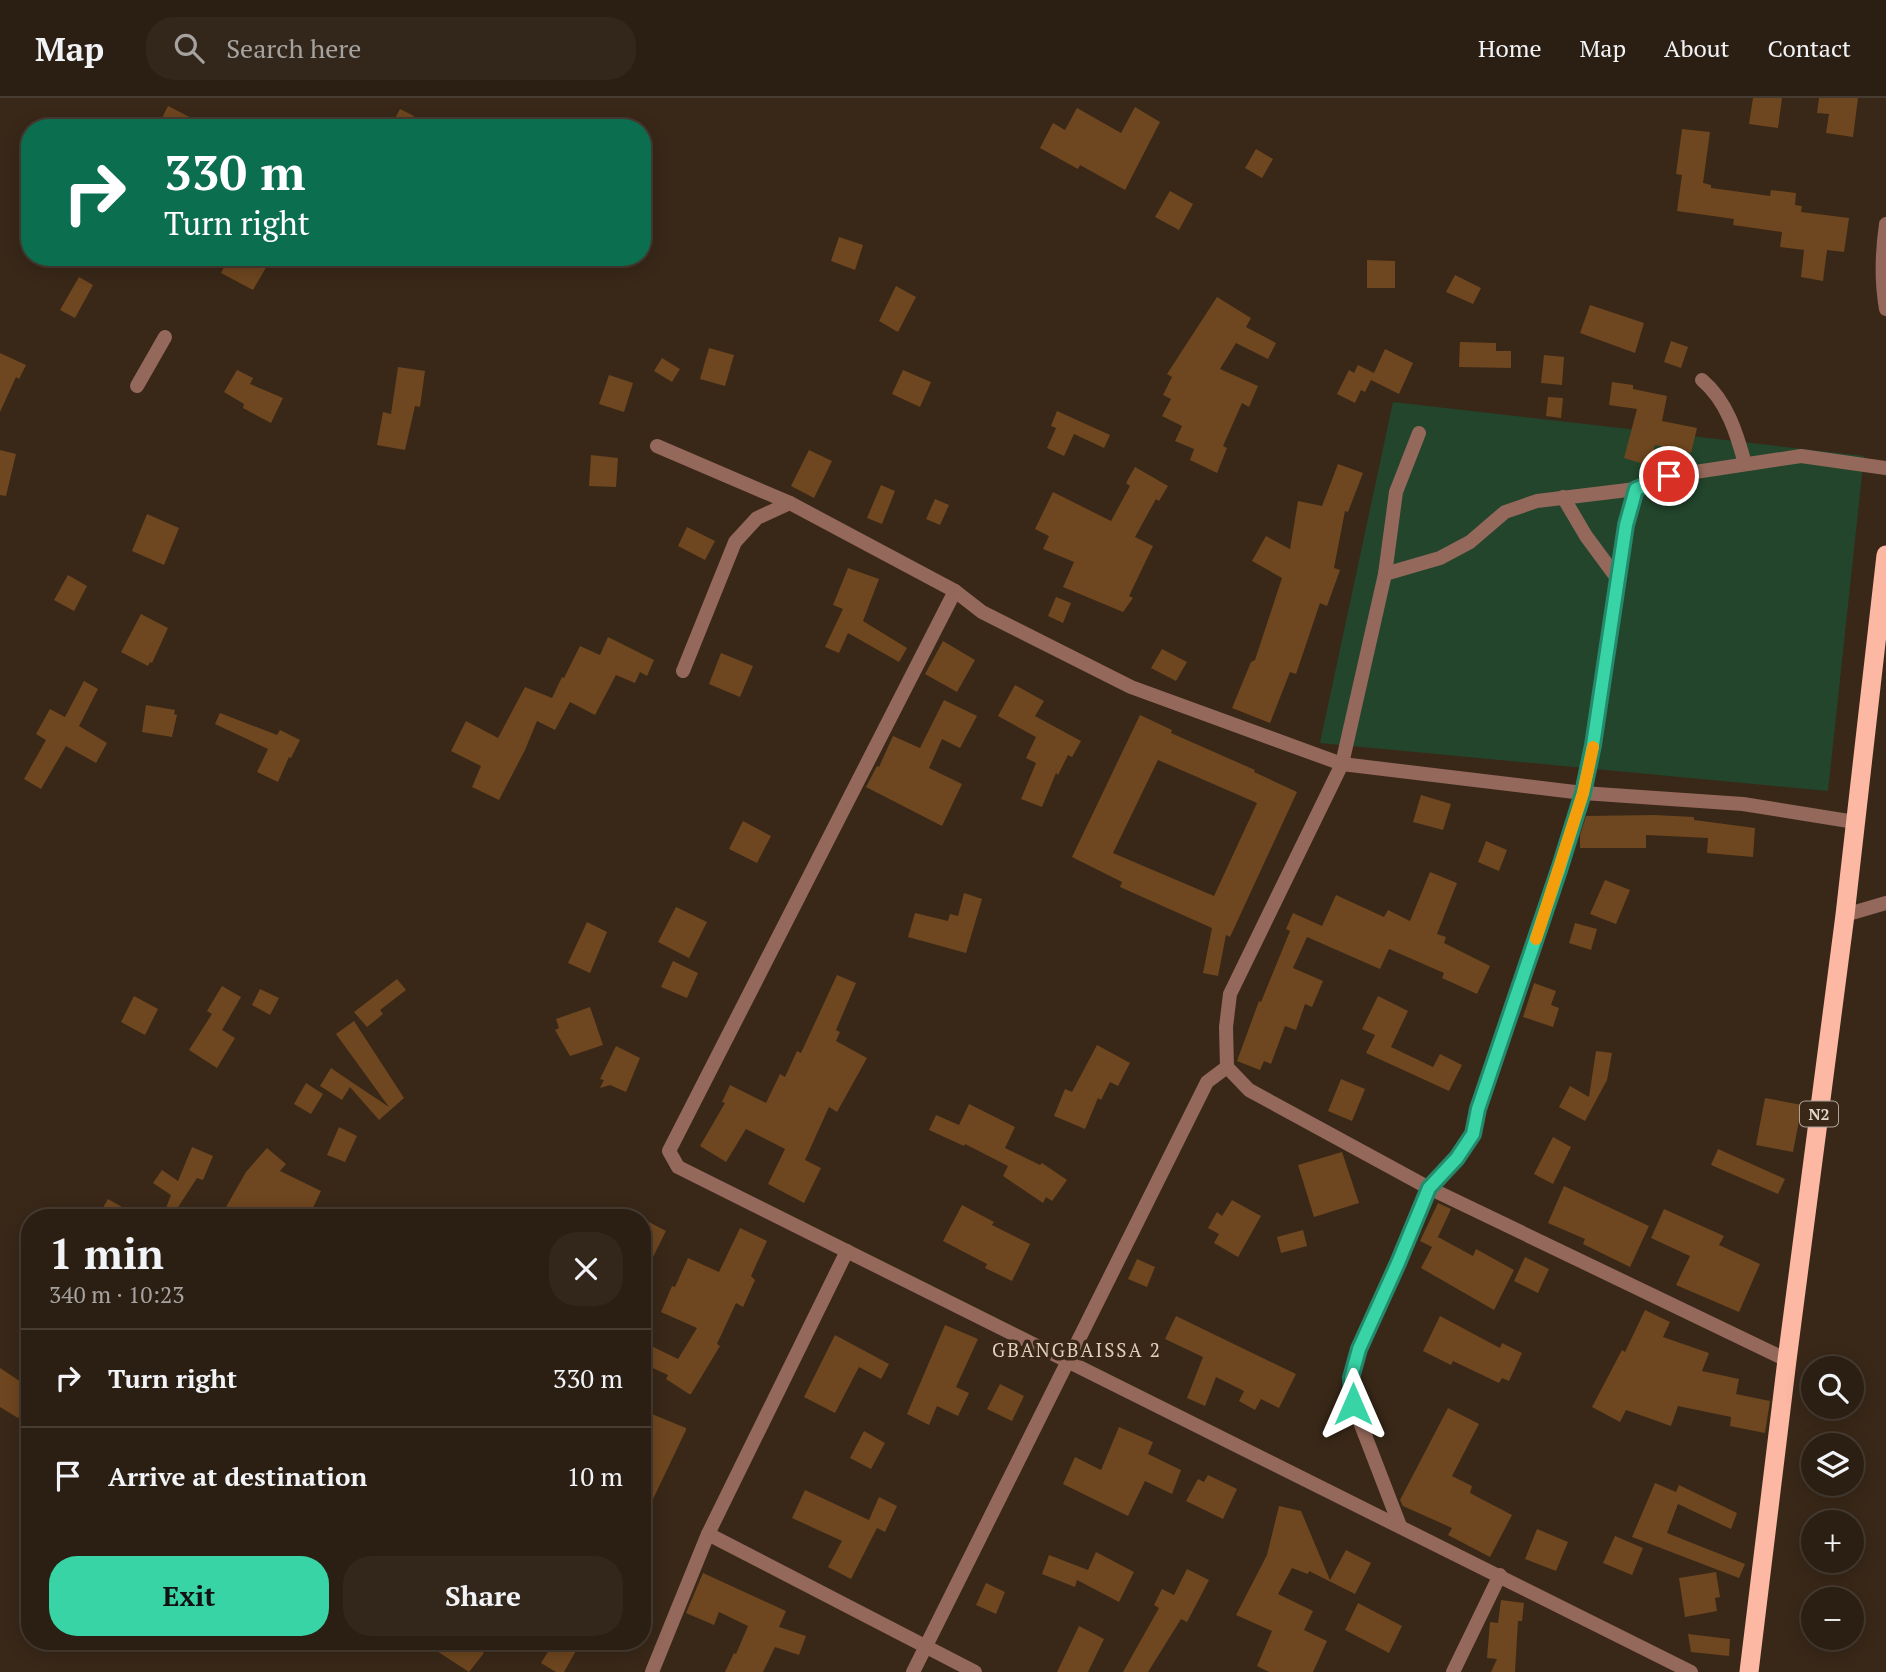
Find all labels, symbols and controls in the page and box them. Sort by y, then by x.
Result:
search box [146,17,636,80]
text: Map [35,27,104,70]
icon: search [170,29,208,67]
text: Search here [226,31,361,65]
text: Home [1478,32,1542,64]
text: Map [1580,32,1626,64]
text: About [1664,32,1730,64]
text: Contact [1768,32,1851,64]
text: 330 m [164,139,306,204]
icon: right [49,147,140,238]
text: Turn right [164,202,310,244]
pin [1639,446,1699,506]
icon: arrive [1650,457,1688,495]
road number: N2 [1800,1102,1838,1126]
text: 1 min [49,1225,164,1281]
button: close [549,1232,623,1306]
text: 340 m · 10:23 [49,1279,184,1310]
district label: GBANGBAISSA 2 [992,1337,1162,1362]
map controls [1801,1356,1864,1650]
button: search [1801,1356,1864,1419]
icon: right [49,1359,87,1397]
text: Turn right [108,1361,237,1395]
text: 330 m [553,1361,623,1395]
position arrow [1316,1367,1390,1441]
button: layers [1801,1433,1864,1496]
icon: arrive [49,1457,87,1495]
text: Arrive at destination [108,1459,367,1493]
text: 10 m [567,1459,623,1493]
button: + [1801,1510,1864,1573]
button: Exit [49,1556,329,1636]
button: Share [343,1556,623,1636]
button: − [1801,1587,1864,1650]

